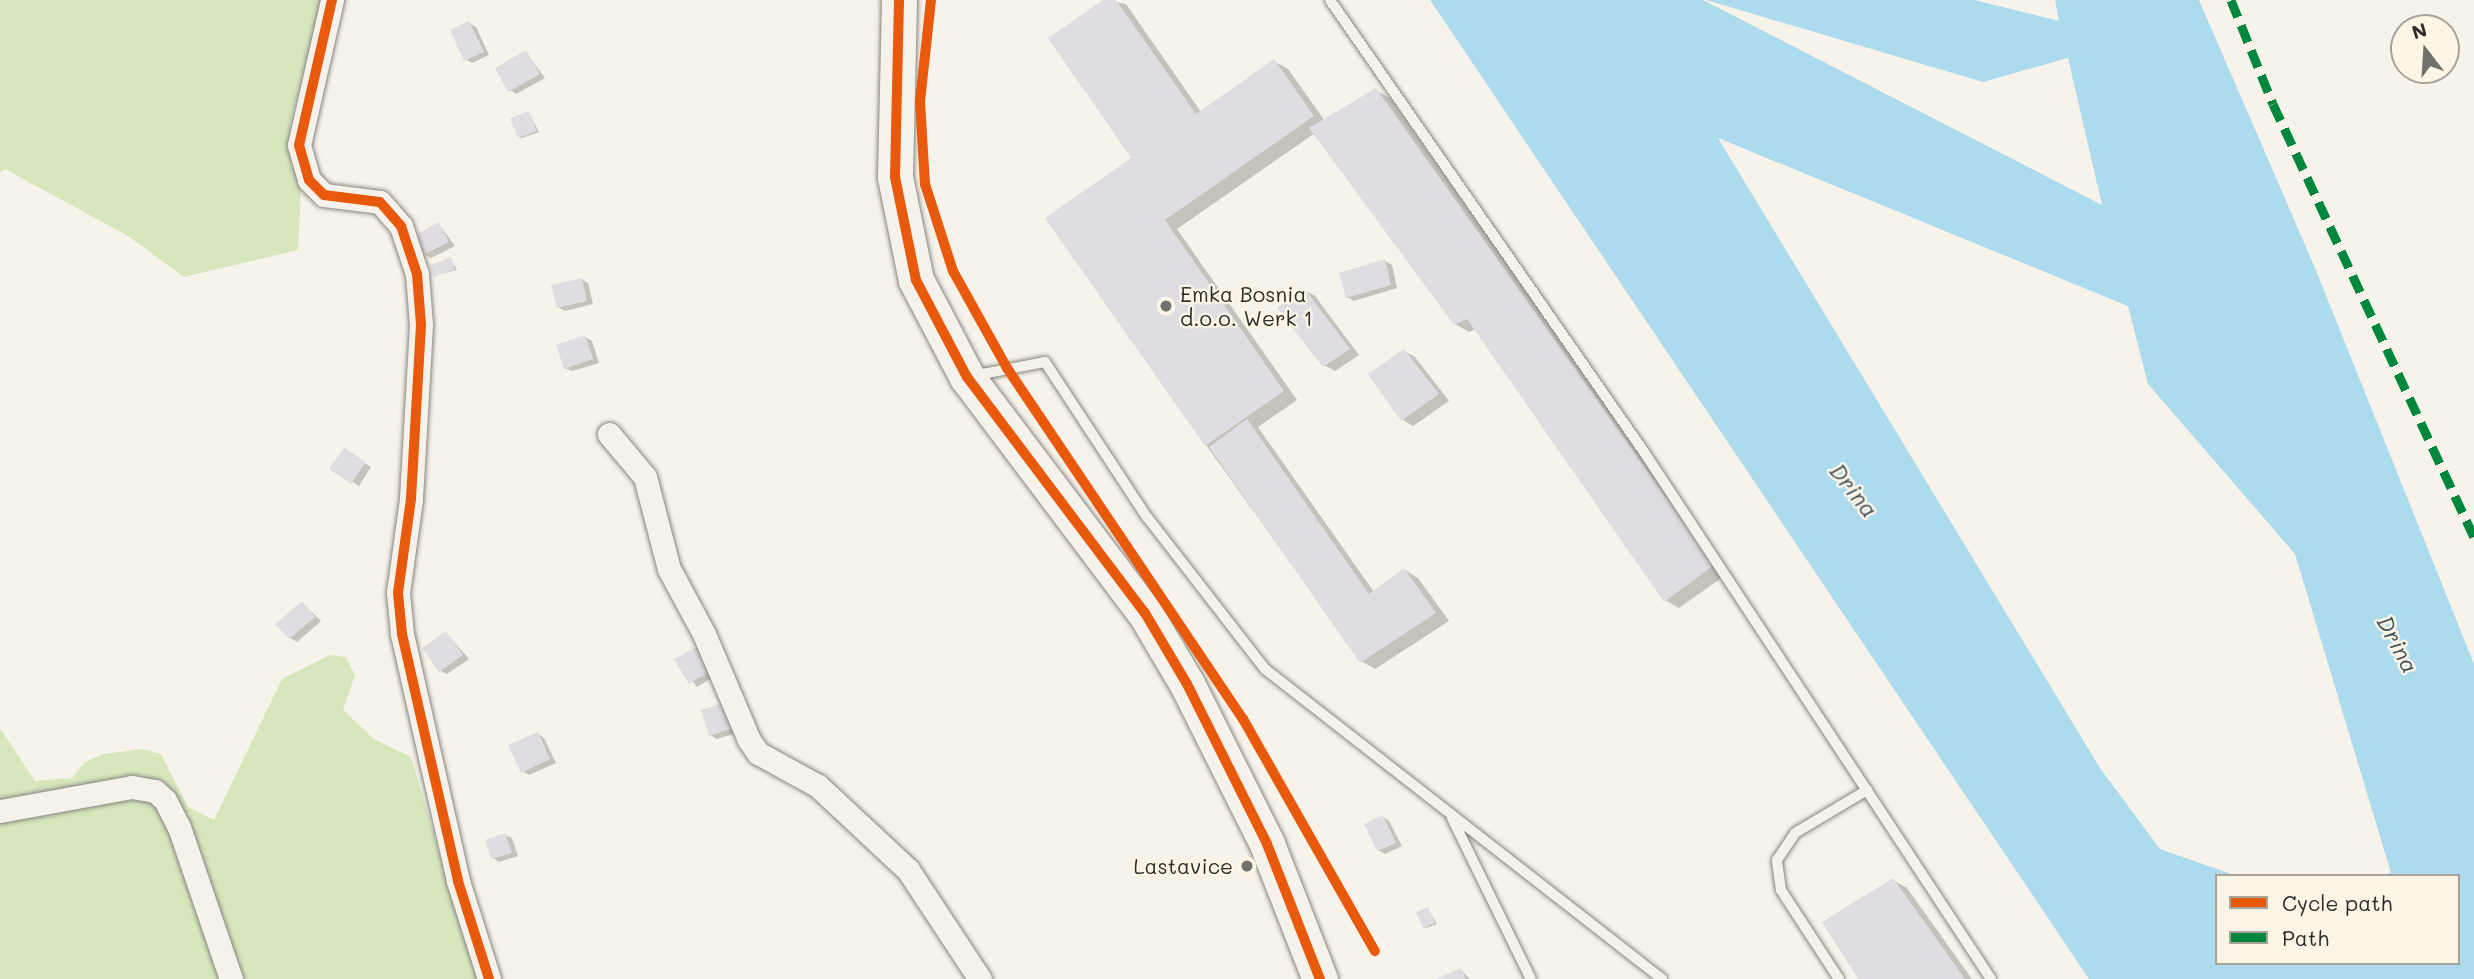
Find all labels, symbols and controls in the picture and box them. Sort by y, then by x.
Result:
north arrow [2390,14,2460,84]
text: N [2409,16,2430,44]
place label: Emka Bosnia d.o.o. Werk 1 [1180,281,1313,331]
marker: Emka Bosnia d.o.o. Werk 1 [1158,298,1174,314]
water label: Drina [1824,457,1884,523]
water label: Drina [2371,610,2425,678]
place label: Lastavice [1133,853,1233,879]
marker: Lastavice [1239,858,1255,874]
legend [2215,874,2460,965]
text: Cycle path [2282,889,2392,916]
text: Path [2282,924,2329,951]

